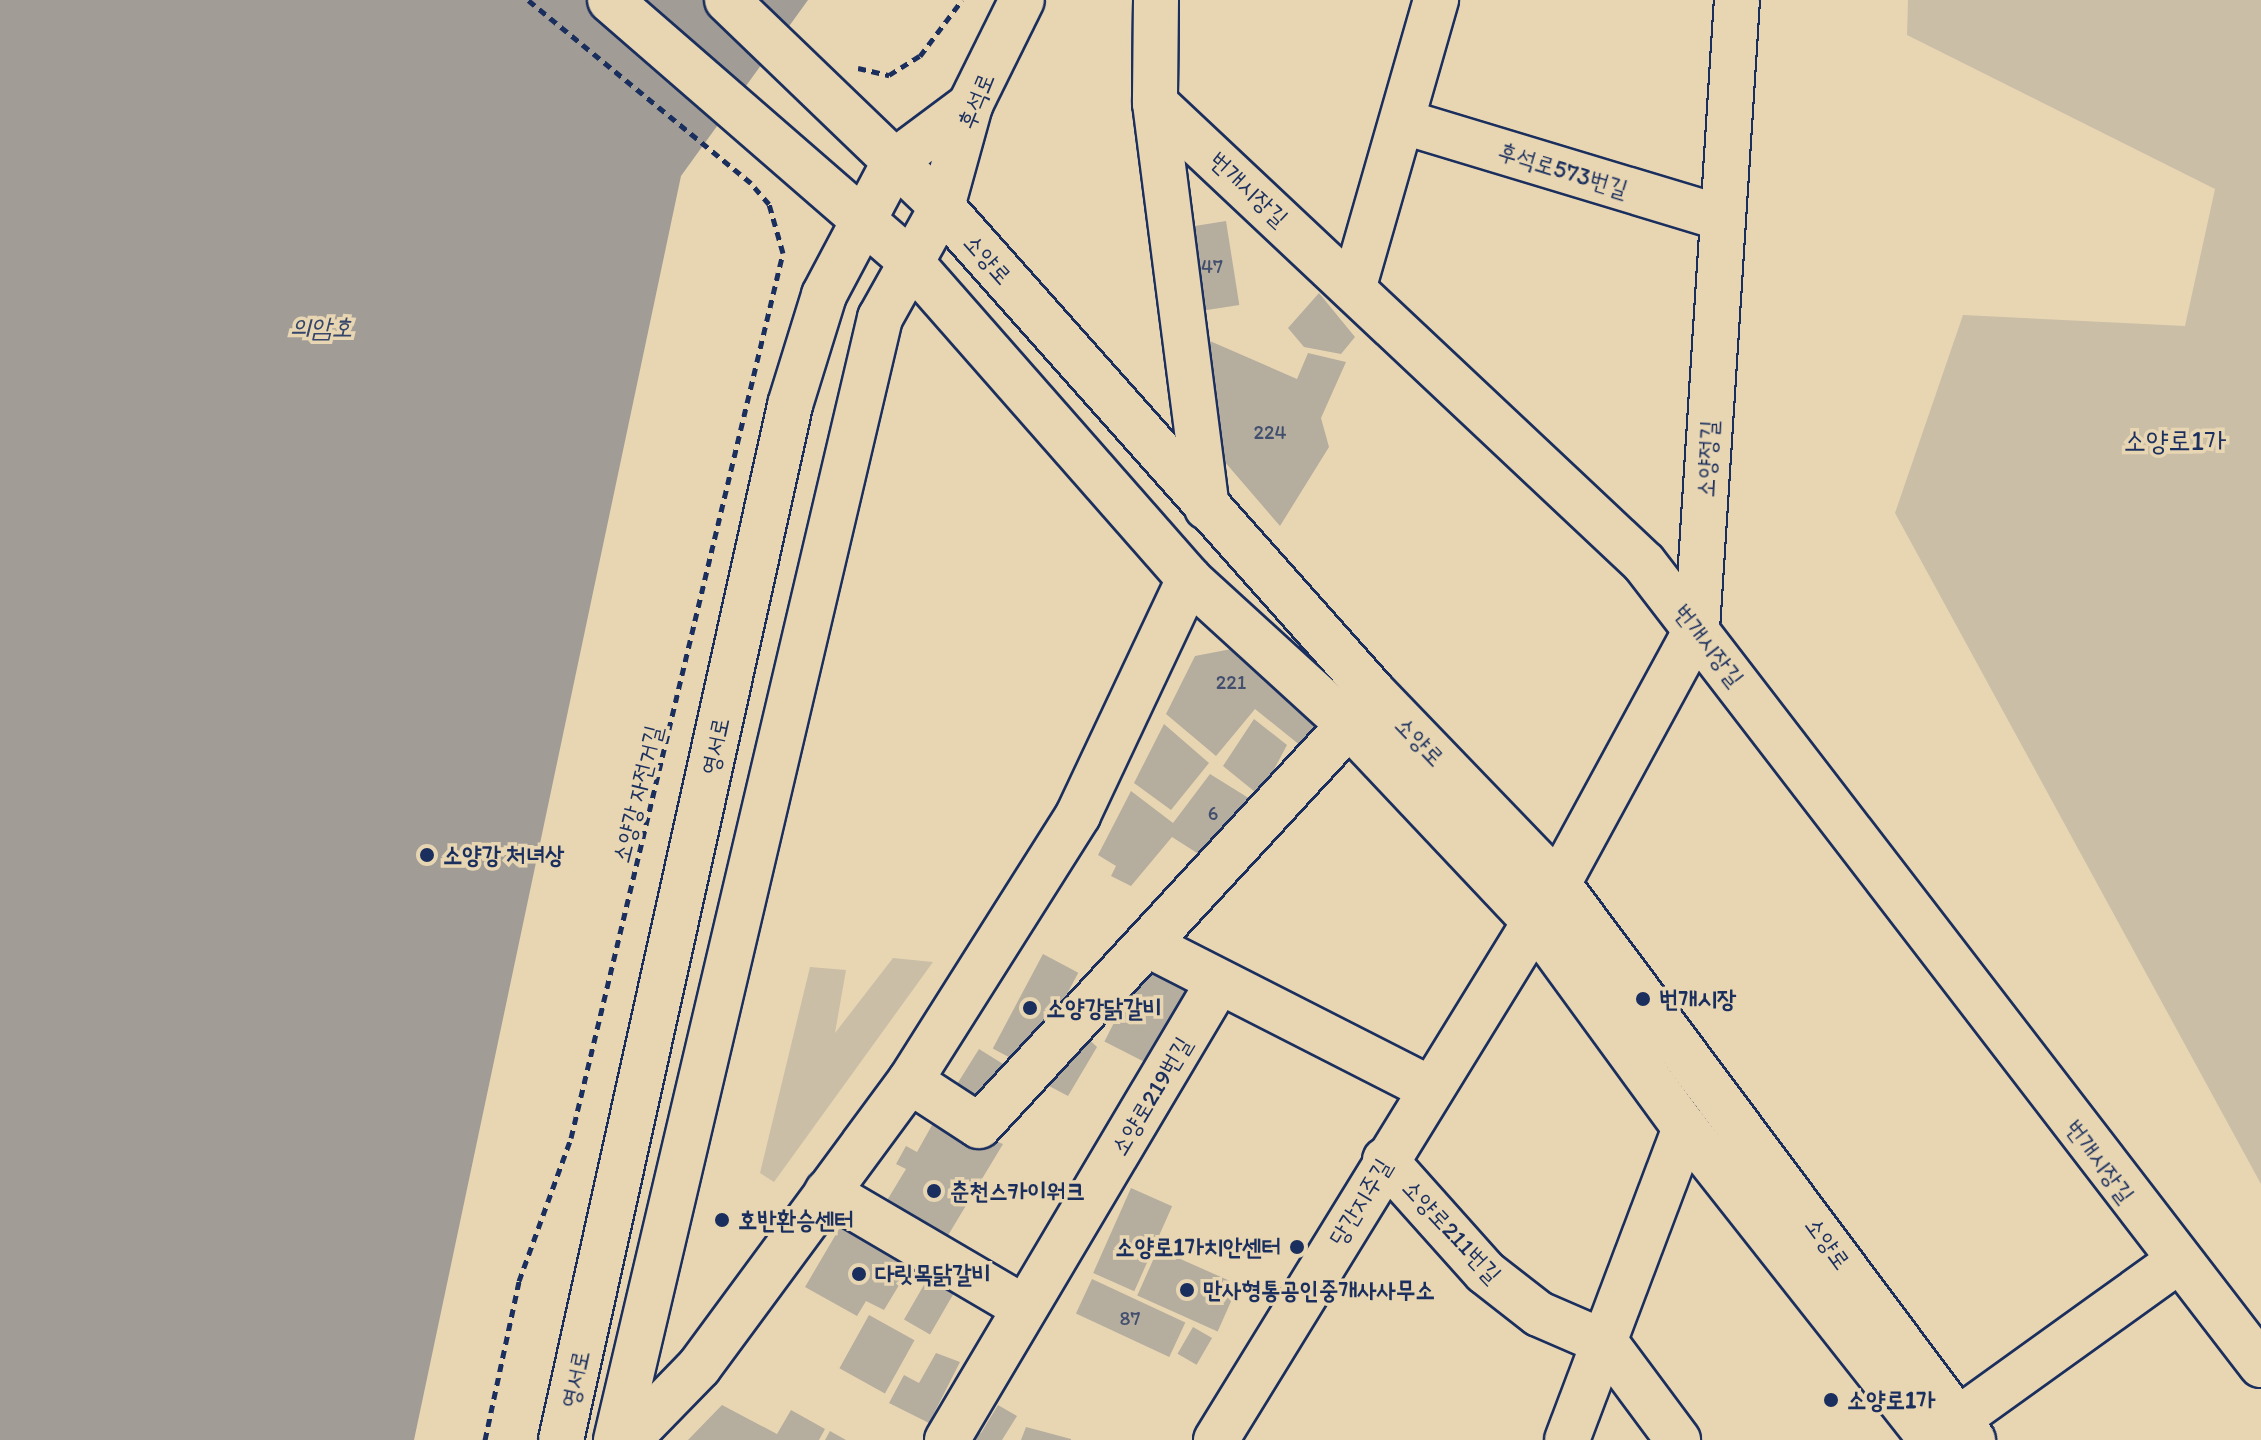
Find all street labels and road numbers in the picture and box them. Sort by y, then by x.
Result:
street label: 후석로 [952,69,1000,133]
street label: 후석로573번길 [1495,137,1631,203]
street label: 번개시장길 [1204,146,1294,232]
street label: 소양로 [958,228,1018,290]
street label: 소양정길 [1691,420,1723,498]
street label: 번개시장길 [1668,598,1750,692]
street label: 소양로 [1390,710,1450,772]
street label: 영서로 [695,715,735,777]
street label: 소양강 자전거길 [606,722,668,866]
street label: 소양로219번길 [1104,1032,1198,1160]
street label: 번개시장길 [2059,1114,2141,1208]
street label: 당간지주길 [1323,1153,1397,1251]
street label: 소양로211번길 [1397,1173,1507,1289]
street label: 소양로 [1799,1211,1857,1275]
street label: 영서로 [555,1348,595,1410]

